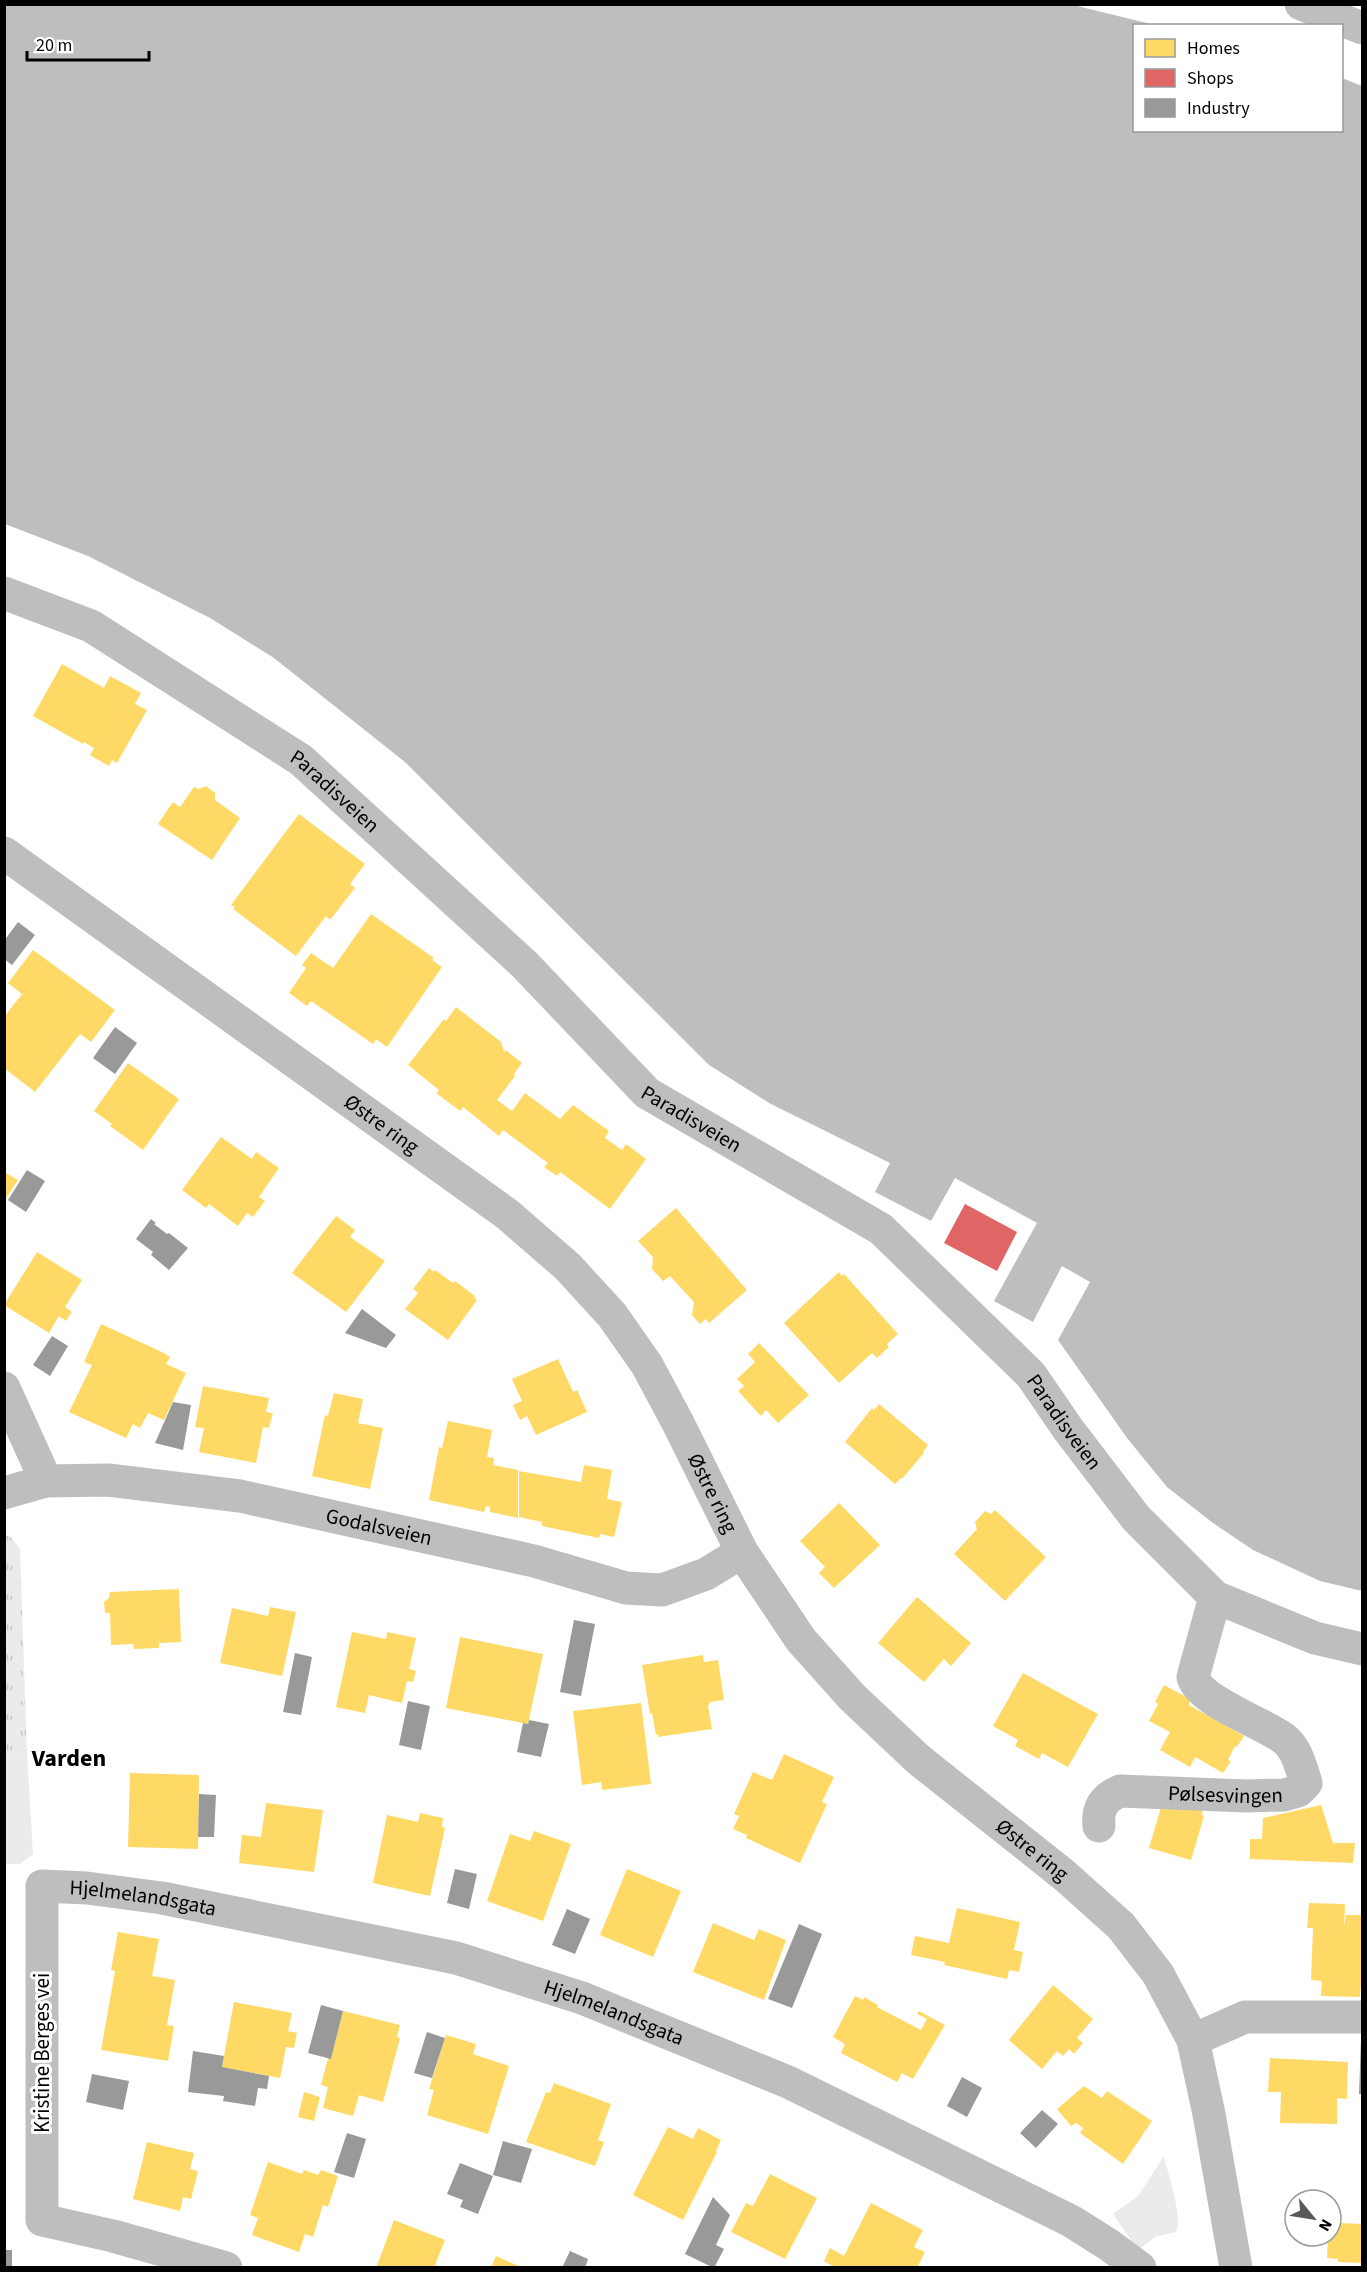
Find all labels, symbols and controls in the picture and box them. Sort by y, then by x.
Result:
scale bar [27,24,148,62]
legend [1133,24,1343,132]
text: 20 m [36,33,72,58]
text: Homes [1187,36,1240,61]
text: Shops [1187,66,1234,91]
text: Industry [1187,96,1250,121]
street label: Paradisveien [284,742,386,840]
street label: Paradisveien [636,1078,747,1160]
street label: Østre ring [338,1087,426,1162]
street label: Paradisveien [1019,1368,1109,1476]
street label: Østre ring [680,1448,745,1538]
street label: Godalsveien [323,1500,435,1553]
district label: Varden [31,1741,106,1776]
street label: Pølsesvingen [1167,1778,1283,1811]
street label: Østre ring [990,1812,1076,1889]
street label: Hjelmelandsgata [69,1872,219,1924]
street label: Hjelmelandsgata [540,1972,689,2053]
street label: Kristine Berges vei [27,1973,57,2133]
north arrow [1283,2188,1343,2248]
text: N [1313,2215,1337,2235]

